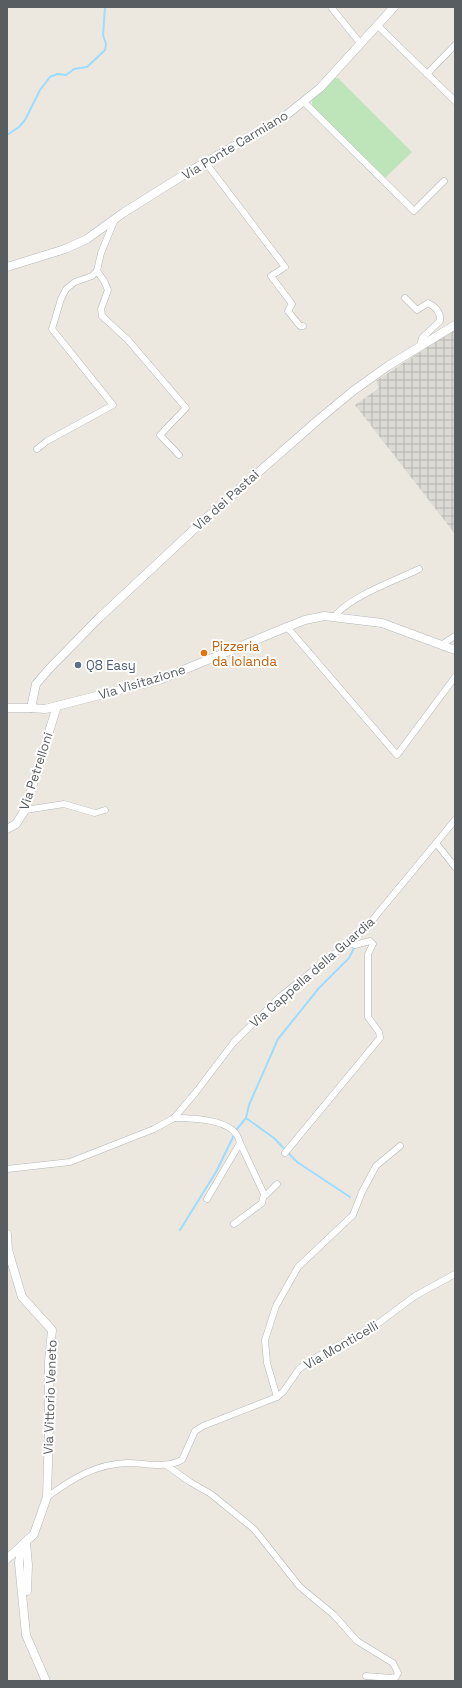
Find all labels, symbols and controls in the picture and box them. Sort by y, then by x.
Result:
street label: Via Ponte Carmiano [179,107,291,183]
street label: Via dei Pastai [189,466,263,534]
place label: Pizzeria da Iolanda [212,638,277,670]
marker: Pizzeria da Iolanda [199,648,209,658]
place label: Q8 Easy [86,657,136,674]
marker: Q8 Easy [73,660,83,670]
street label: Via Visitazione [96,661,188,703]
street label: Via Petrelloni [15,730,57,812]
street label: Via Cappella della Guardia [246,913,379,1031]
street label: Via Monticelli [301,1317,381,1373]
street label: Via Vittorio Veneto [39,1339,61,1455]

